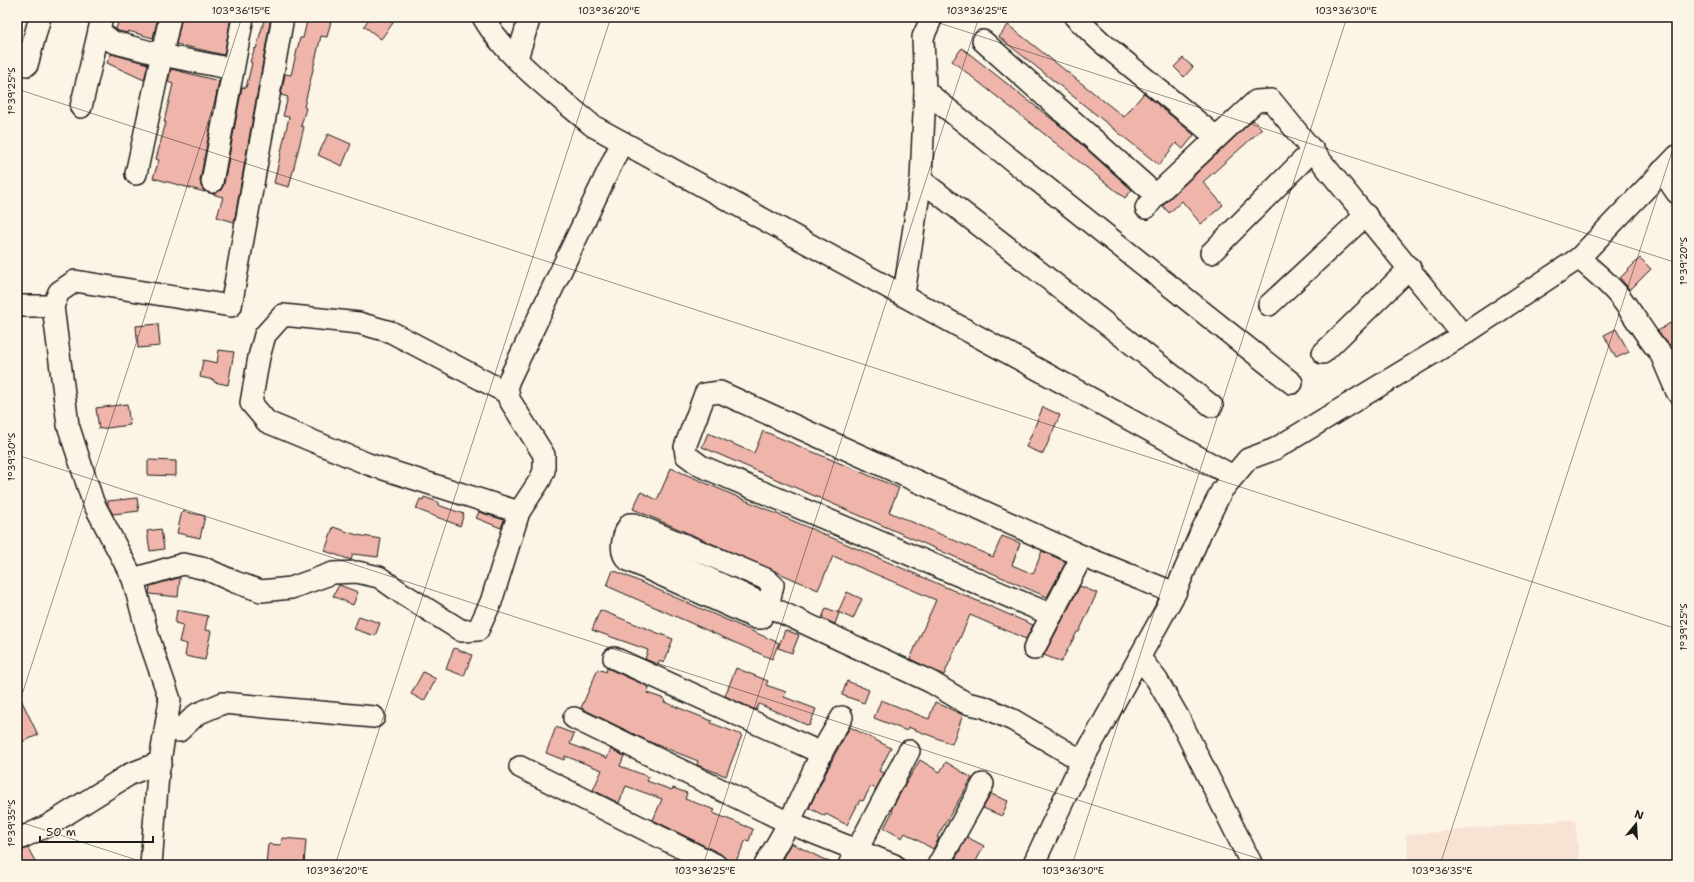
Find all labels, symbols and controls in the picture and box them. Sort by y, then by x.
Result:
text: 103°36'15"E [212,4,270,17]
text: 103°36'20"E [578,4,640,17]
text: 103°36'25"E [946,4,1008,17]
text: 103°36'30"E [1315,4,1377,17]
text: 1°39'25"S [5,67,18,115]
text: 1°39'20"S [1677,236,1690,285]
text: 1°39'30"S [5,432,18,481]
text: 1°39'25"S [1677,603,1690,651]
text: 1°39'35"S [5,799,18,847]
north arrow [1616,804,1656,844]
text: N [1632,806,1646,824]
scale bar [40,818,153,844]
text: 50 m [46,824,76,840]
text: 103°36'20"E [306,864,368,877]
text: 103°36'25"E [674,864,736,877]
text: 103°36'30"E [1042,864,1104,877]
text: 103°36'35"E [1412,864,1473,877]

